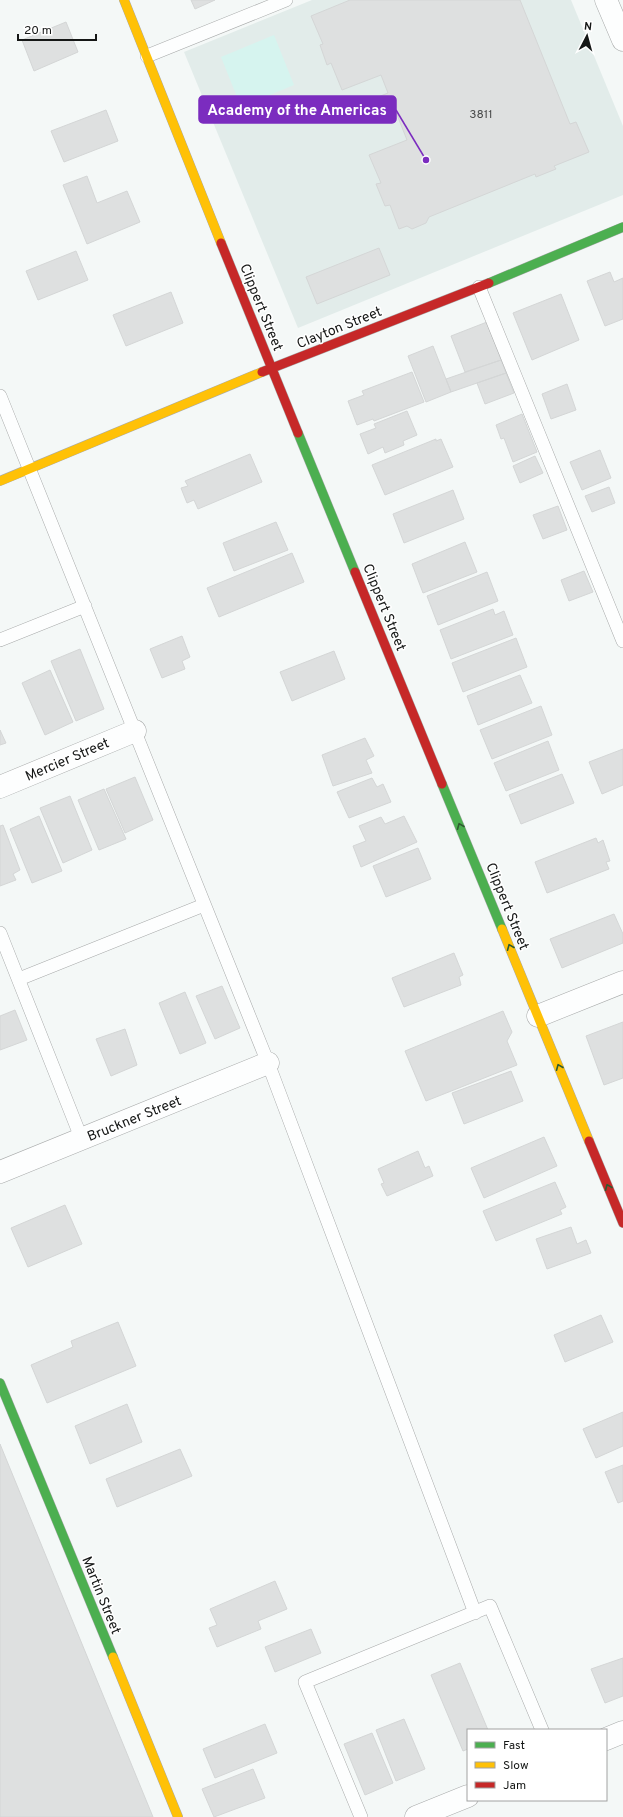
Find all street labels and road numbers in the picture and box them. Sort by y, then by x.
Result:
street label: Clippert Street [235,261,286,354]
street label: Clayton Street [295,304,385,353]
street label: Clippert Street [358,561,409,654]
street label: Mercier Street [23,735,112,786]
street label: Clippert Street [481,860,532,953]
street label: Bruckner Street [85,1093,184,1146]
street label: Martin Street [77,1554,124,1637]

